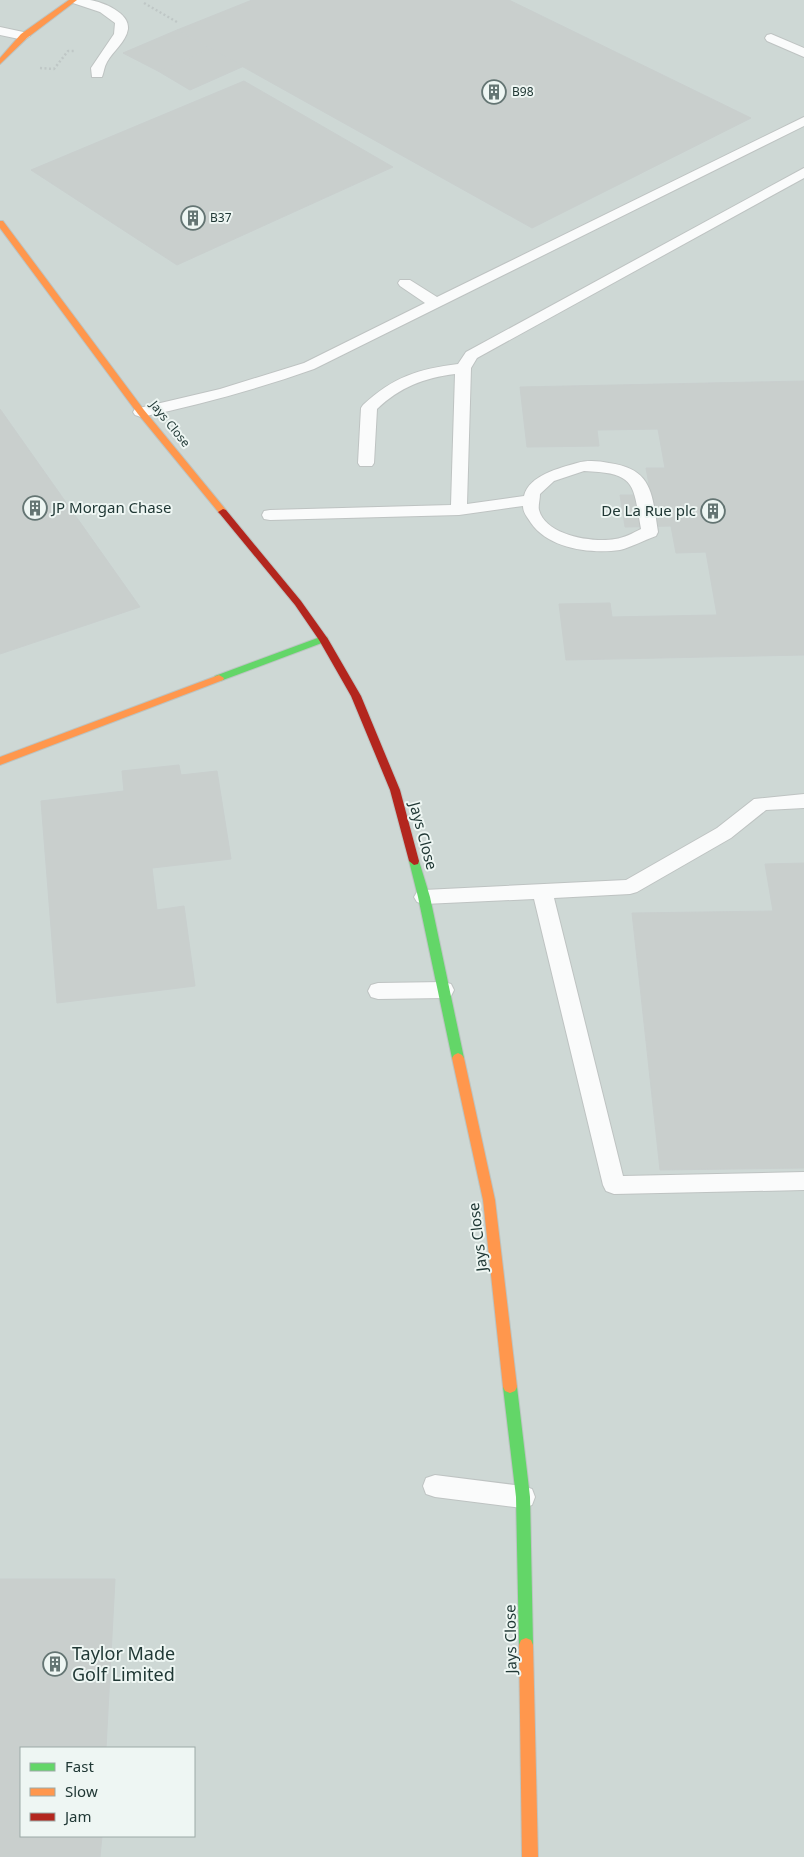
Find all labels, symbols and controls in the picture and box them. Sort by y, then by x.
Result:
building icon: B98 [481,79,507,105]
place label: B98 [512,83,534,100]
building icon: B37 [180,205,206,231]
place label: B37 [210,209,232,226]
street label: Jays Close [146,396,195,451]
building icon: JP Morgan Chase [22,495,48,521]
place label: JP Morgan Chase [50,497,171,517]
building icon: De La Rue plc [700,498,726,524]
place label: De La Rue plc [601,500,696,520]
street label: Jays Close [405,798,443,872]
street label: Jays Close [463,1201,491,1275]
street label: Jays Close [499,1604,521,1676]
place label: Taylor Made Golf Limited [72,1641,175,1686]
building icon: Taylor Made Golf Limited [42,1651,68,1677]
legend [20,1747,195,1837]
text: Fast [65,1756,94,1776]
text: Slow [65,1781,98,1801]
text: Jam [63,1806,92,1826]

